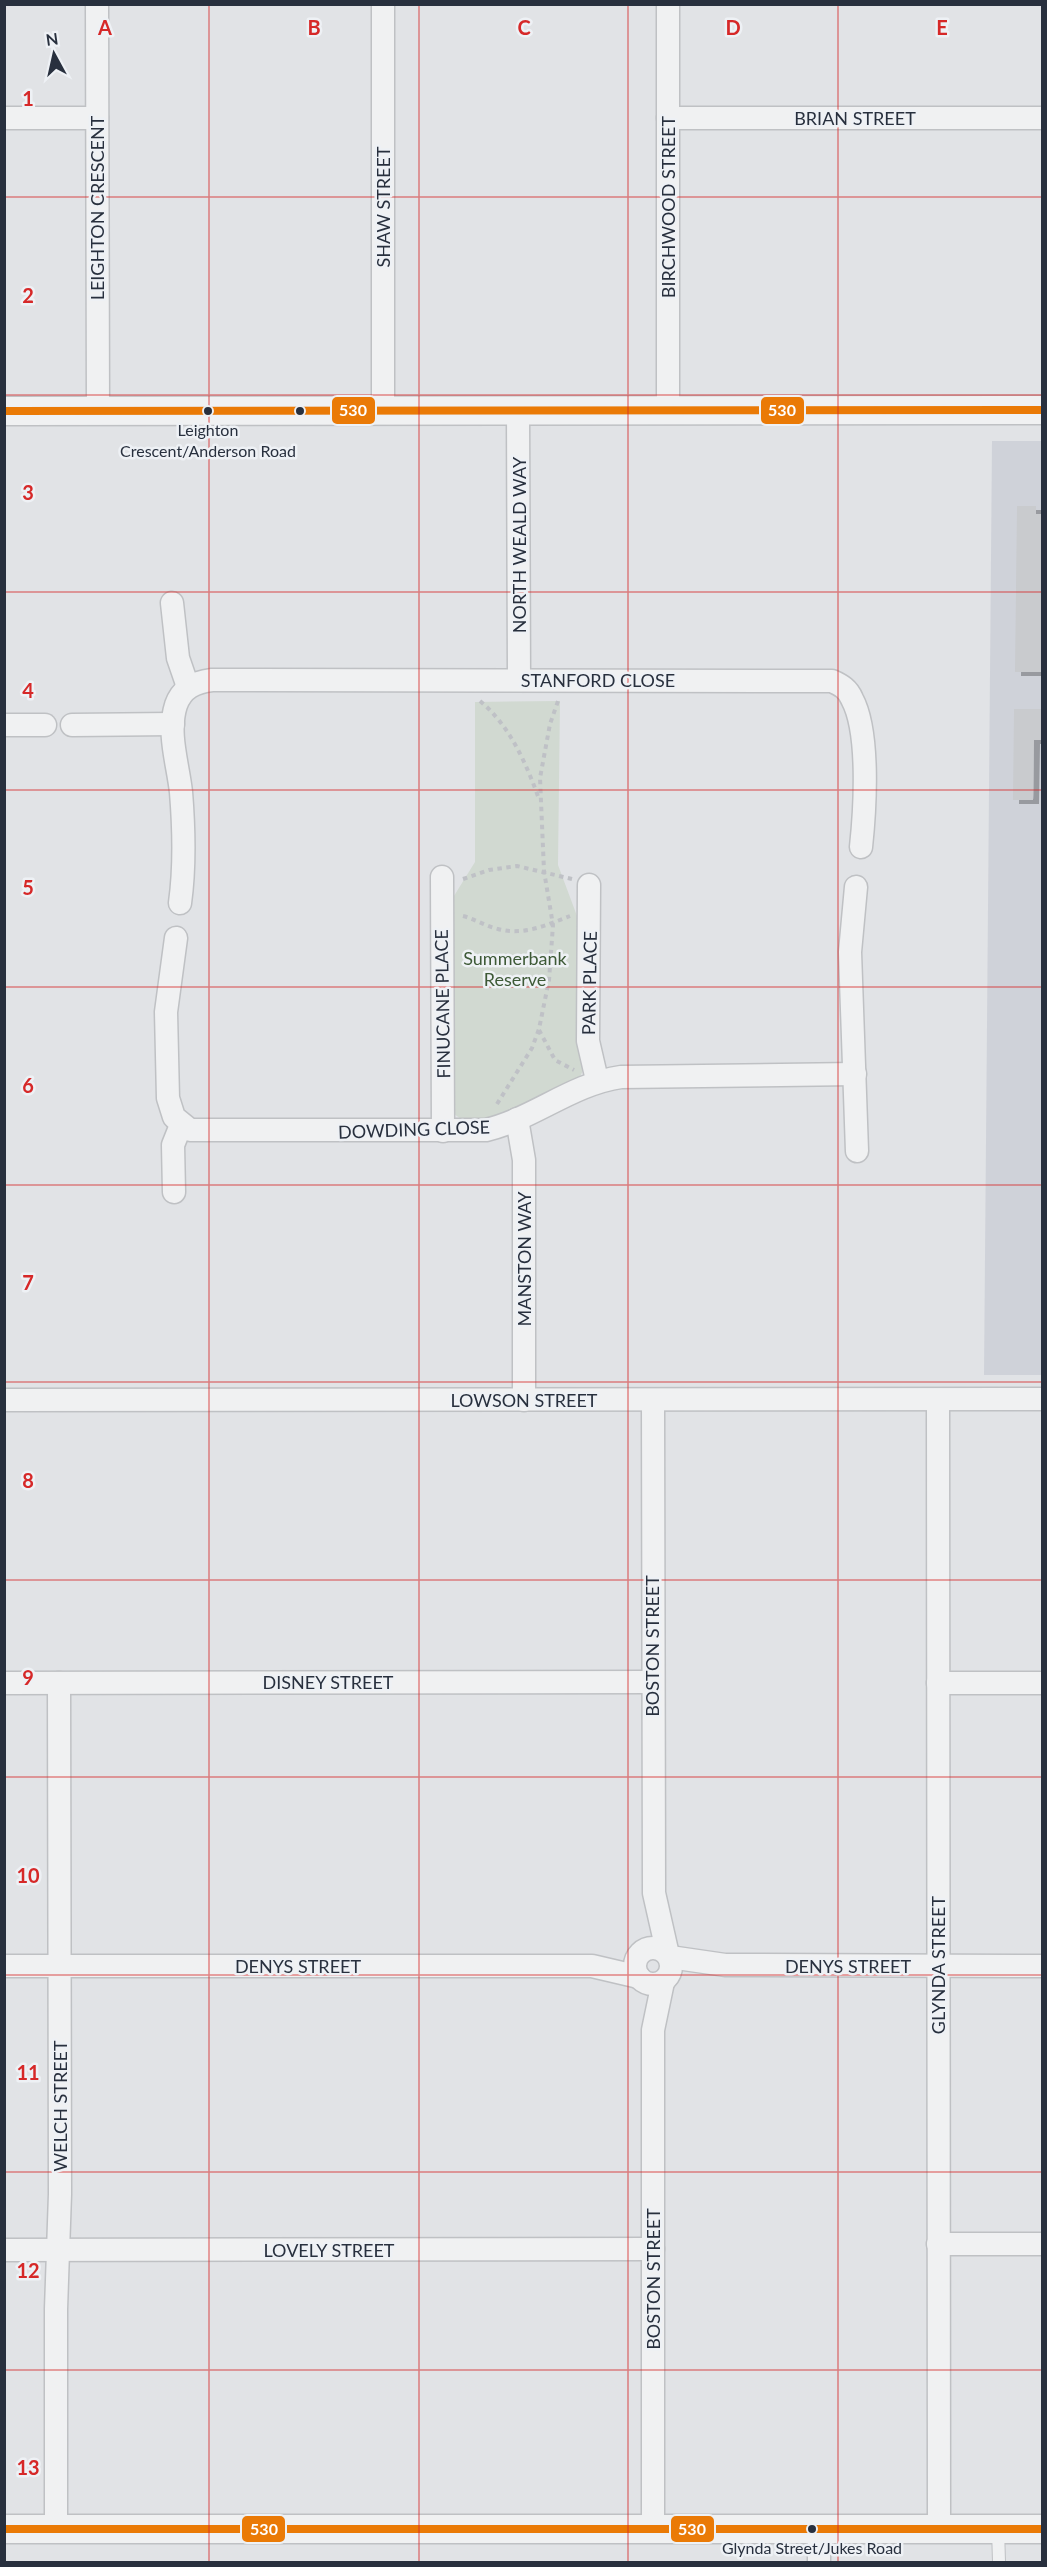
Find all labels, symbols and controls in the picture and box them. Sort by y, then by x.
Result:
text: A [97,15,112,39]
text: B [307,15,321,39]
text: C [517,15,531,39]
text: D [725,15,741,39]
text: E [936,15,948,39]
north arrow [24,24,84,84]
text: N [44,28,59,49]
text: 1 [22,86,34,110]
street label: BRIAN STREET [794,107,916,129]
street label: LEIGHTON CRESCENT [86,115,108,300]
street label: BIRCHWOOD STREET [657,116,679,298]
street label: SHAW STREET [372,146,394,268]
text: 2 [22,283,34,307]
line badge: 530 [331,396,376,425]
line badge: 530 [760,396,805,425]
text: 530 [339,400,367,419]
text: 530 [768,400,796,419]
marker: Leighton Crescent/Anderson Road [202,405,214,417]
unlabelled marker [294,405,306,417]
place label: Leighton Crescent/Anderson Road [120,420,296,460]
street label: NORTH WEALD WAY [508,456,530,633]
text: 3 [22,480,34,504]
street label: STANFORD CLOSE [521,669,675,691]
text: 4 [22,678,34,702]
text: 5 [22,875,34,899]
street label: FINUCANE PLACE [430,929,454,1079]
street label: PARK PLACE [577,931,601,1035]
park label: Summerbank Reserve [463,947,568,990]
text: 6 [22,1073,34,1097]
street label: DOWDING CLOSE [338,1115,490,1143]
street label: MANSTON WAY [513,1191,535,1327]
text: 7 [22,1270,34,1294]
street label: LOWSON STREET [450,1389,598,1411]
text: 8 [22,1468,34,1492]
street label: BOSTON STREET [641,1575,663,1717]
text: 9 [22,1665,34,1689]
street label: DISNEY STREET [263,1671,394,1693]
text: 10 [16,1863,40,1887]
street label: GLYNDA STREET [927,1895,949,2034]
street label: DENYS STREET [235,1955,361,1977]
street label: DENYS STREET [785,1955,911,1977]
street label: WELCH STREET [49,2040,71,2172]
text: 11 [16,2060,40,2084]
street label: BOSTON STREET [642,2208,664,2350]
street label: LOVELY STREET [263,2239,395,2261]
text: 12 [16,2258,40,2282]
text: 13 [16,2455,40,2479]
line badge: 530 [241,2515,286,2543]
line badge: 530 [670,2515,715,2543]
text: 530 [250,2519,278,2538]
text: 530 [678,2519,706,2538]
marker: Glynda Street/Jukes Road [806,2523,818,2535]
place label: Glynda Street/Jukes Road [722,2538,902,2557]

